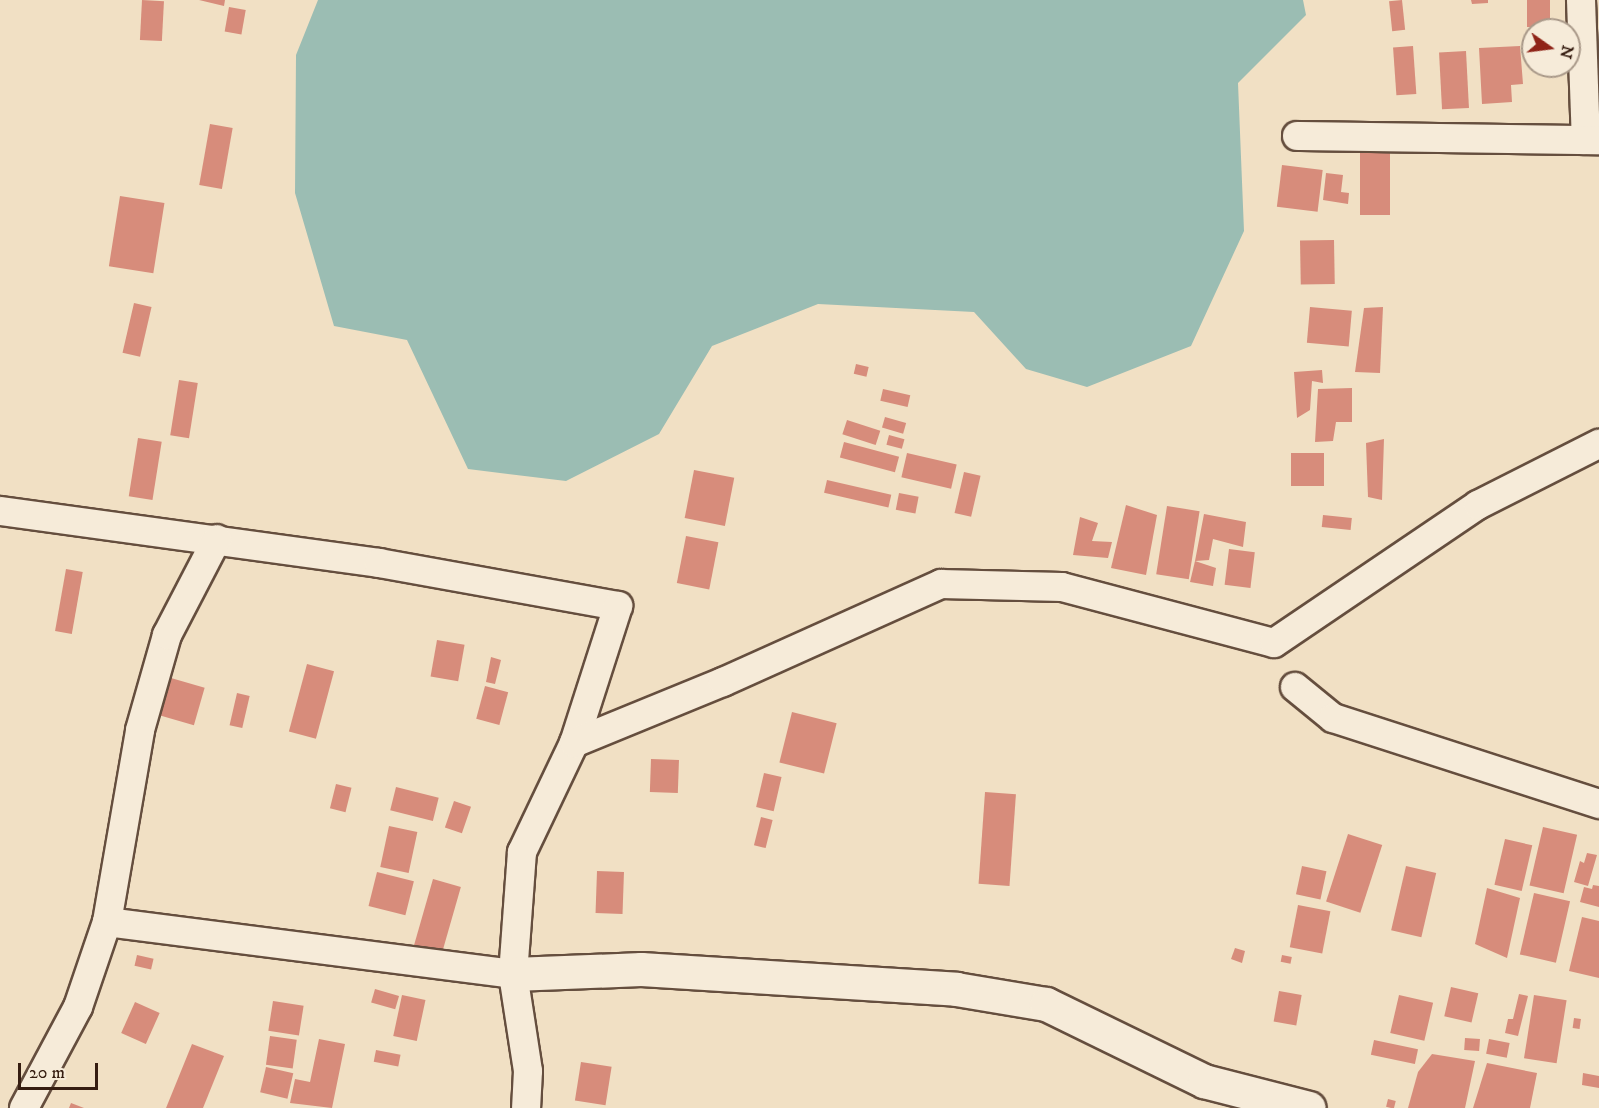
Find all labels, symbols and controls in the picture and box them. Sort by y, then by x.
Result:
north arrow [1521,18,1581,78]
text: N [1555,43,1578,61]
scale bar [21,1051,100,1089]
text: 20 m [29,1062,65,1084]

